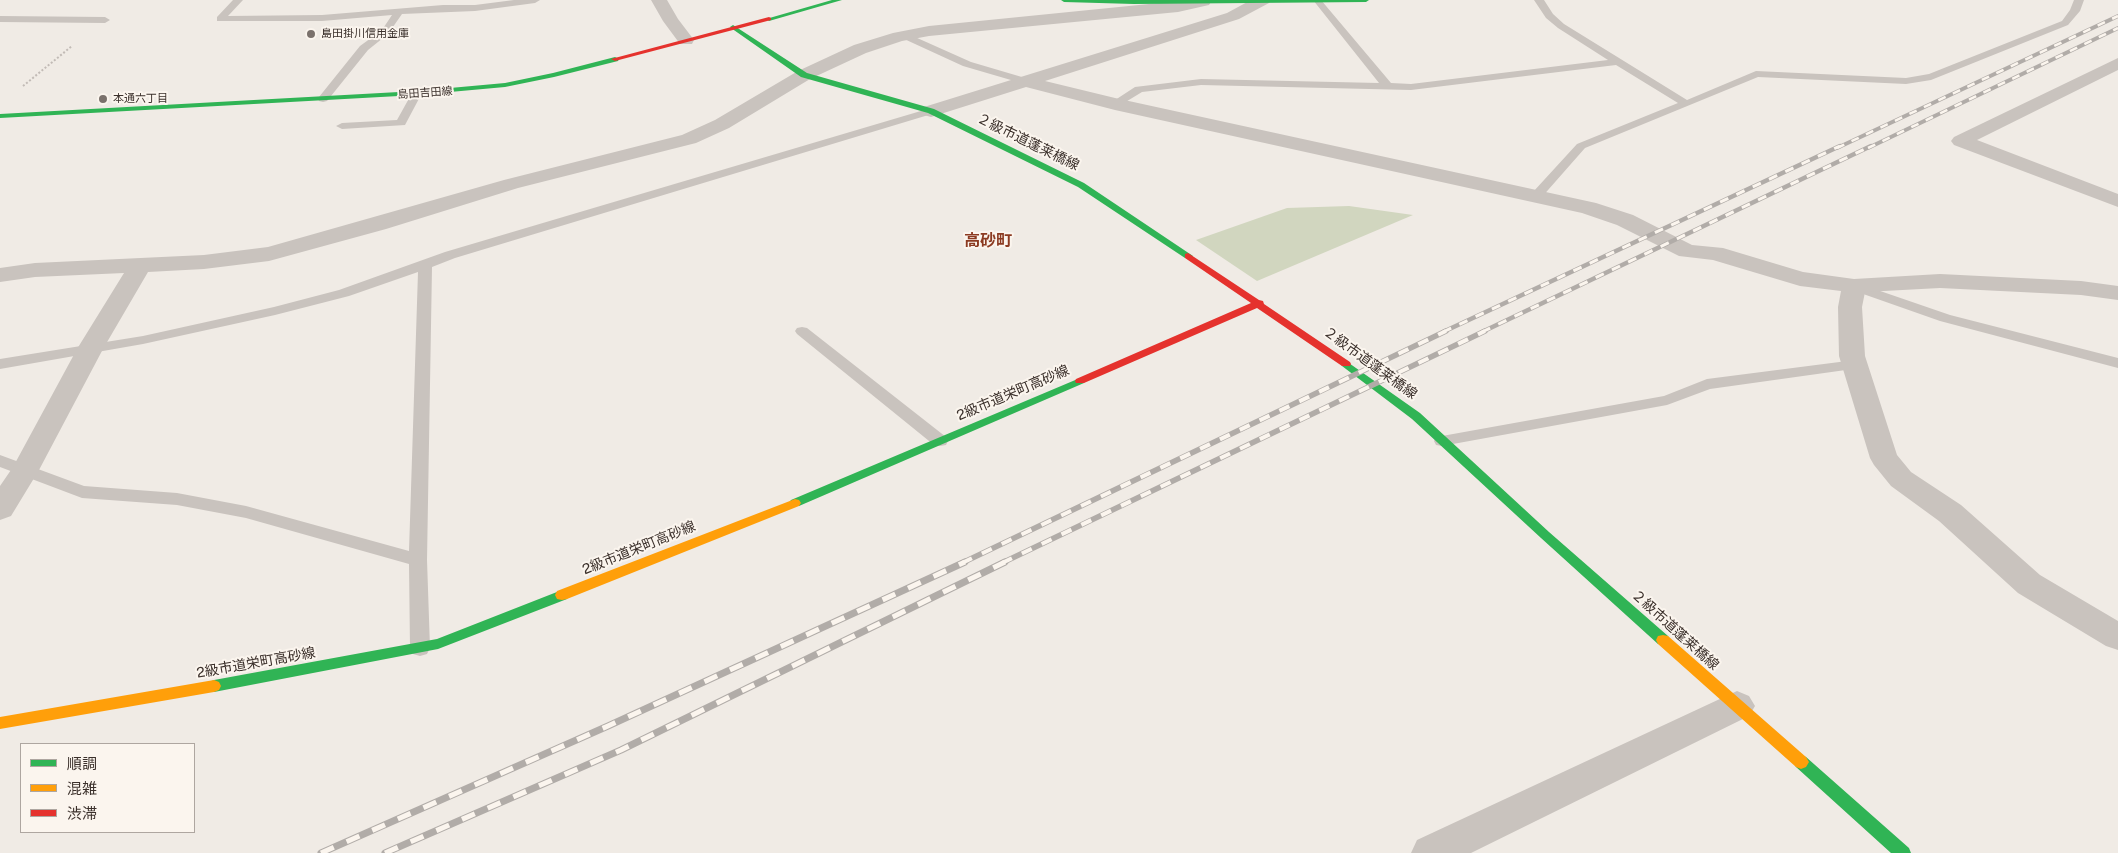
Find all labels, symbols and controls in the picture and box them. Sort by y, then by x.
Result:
place label: 島田掛川信用金庫 [321,27,409,41]
marker: 島田掛川信用金庫 [305,28,317,40]
street label: 島田吉田線 [397,84,453,102]
place label: 本通六丁目 [113,92,168,106]
marker: 本通六丁目 [97,93,109,105]
street label: ２級市道蓬莱橋線 [974,110,1082,174]
district label: 高砂町 [964,231,1012,251]
street label: ２級市道蓬莱橋線 [1320,323,1420,403]
street label: 2級市道栄町高砂線 [954,362,1072,424]
street label: 2級市道栄町高砂線 [580,518,698,578]
street label: ２級市道蓬莱橋線 [1628,586,1722,674]
street label: 2級市道栄町高砂線 [195,644,317,682]
legend [20,743,195,833]
text: 順調 [67,755,97,772]
text: 混雑 [67,780,97,797]
text: 渋滞 [67,805,97,822]

